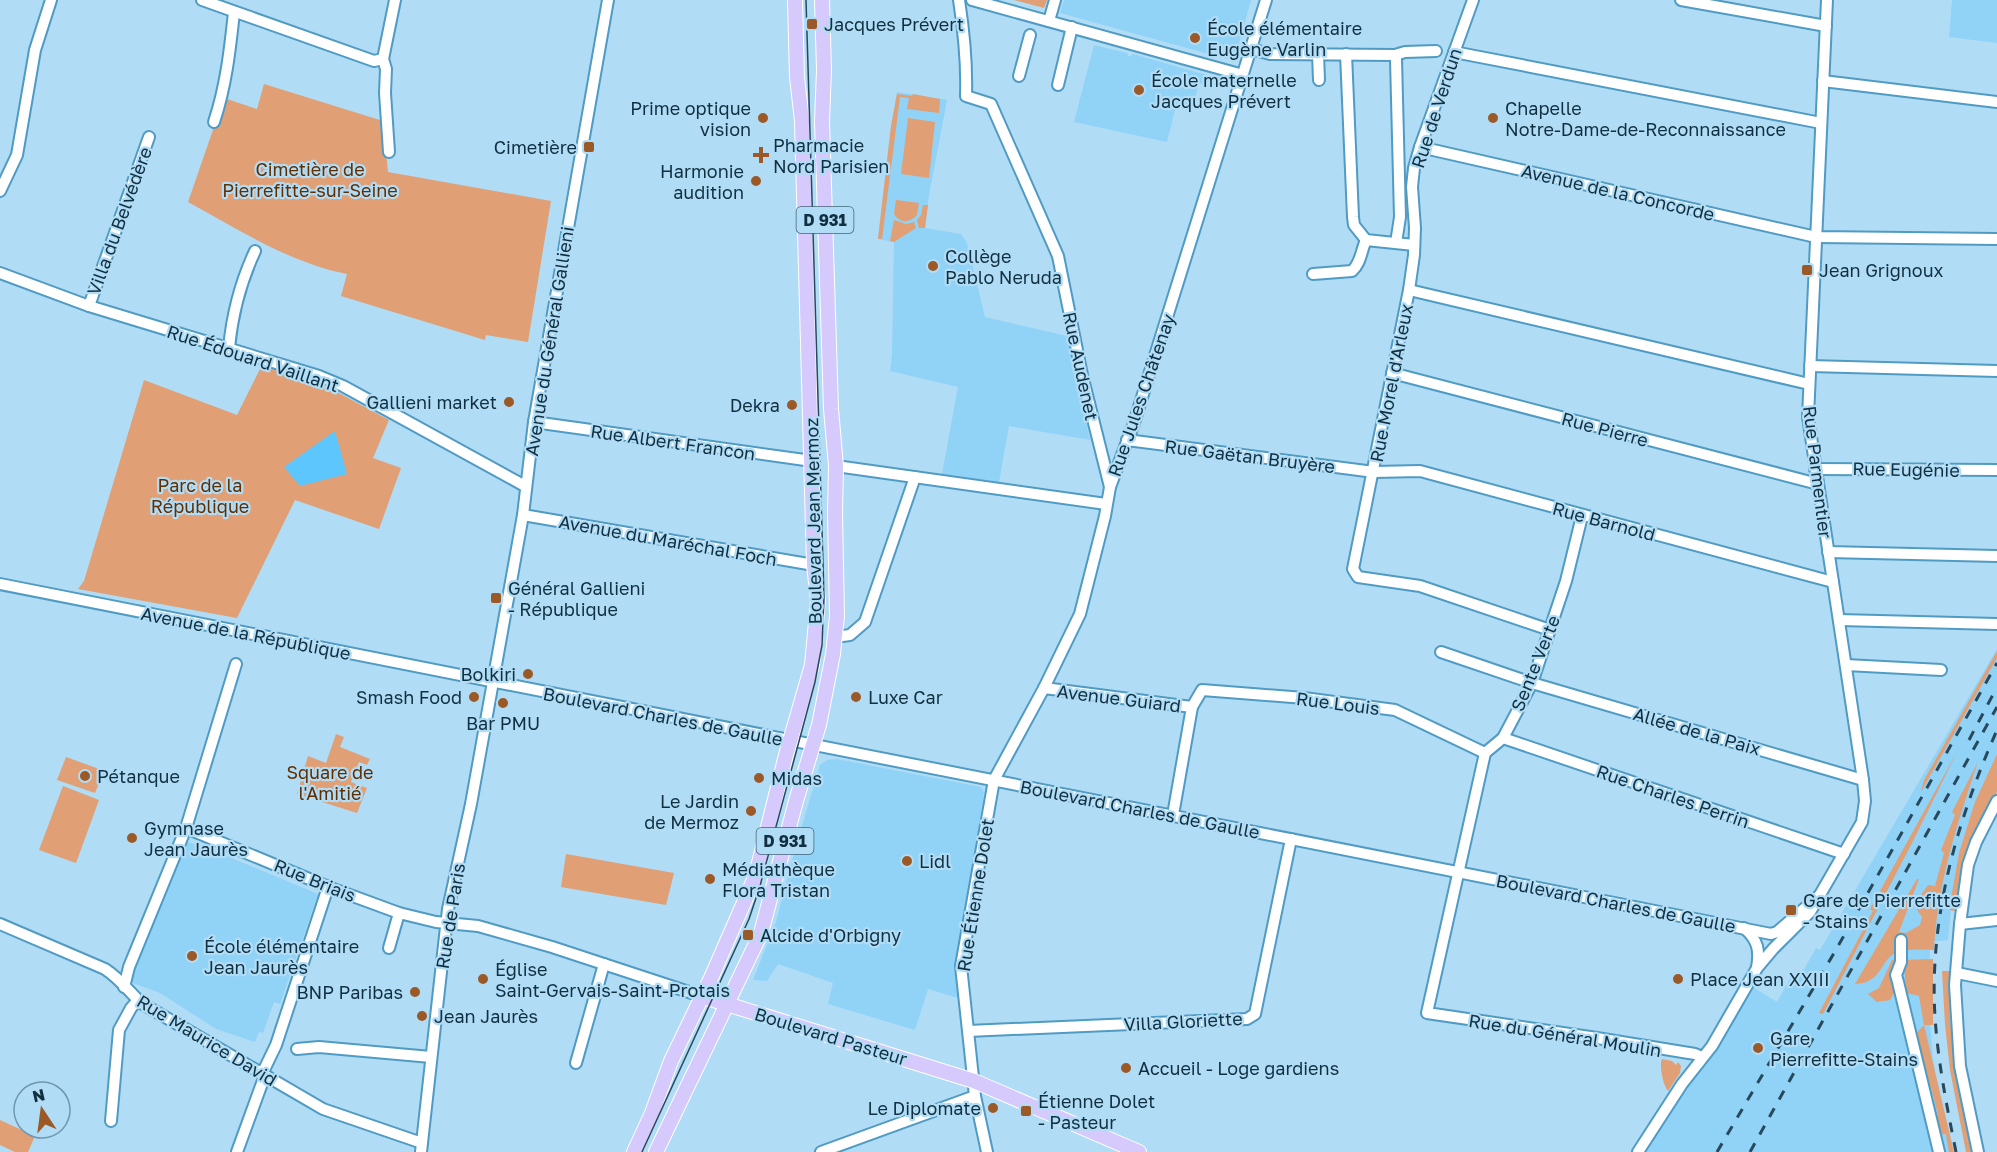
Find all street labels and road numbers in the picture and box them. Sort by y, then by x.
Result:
street label: Rue de Verdun [1406,45,1466,171]
street label: Villa du Belvédère [82,144,156,298]
street label: Avenue de la Concorde [1519,159,1717,225]
road number: D 931 [796,207,854,233]
street label: Avenue du Général Gallieni [520,225,578,457]
street label: Rue Morel d'Arleux [1365,302,1417,464]
street label: Rue Audenet [1059,310,1103,422]
street label: Rue Jules Châtenay [1103,311,1179,479]
street label: Rue Édouard Vaillant [164,320,342,396]
street label: Rue Parmentier [1799,405,1837,539]
street label: Rue Pierre [1559,407,1651,451]
street label: Boulevard Jean Mermoz [800,418,826,624]
street label: Rue Albert Francon [589,420,757,464]
street label: Rue Gaëtan Bruyère [1164,435,1336,477]
street label: Rue Eugénie [1852,457,1960,481]
street label: Rue Barnold [1550,497,1658,545]
street label: Avenue du Maréchal Foch [557,510,779,570]
street label: Avenue de la République [139,602,353,664]
street label: Sente Verte [1506,612,1564,714]
street label: Avenue Guiard [1056,679,1182,717]
street label: Boulevard Charles de Gaulle [541,682,785,750]
street label: Rue Louis [1295,687,1381,719]
street label: Allée de la Paix [1631,702,1763,760]
street label: Rue Charles Perrin [1594,760,1752,832]
street label: Boulevard Charles de Gaulle [1018,775,1262,843]
street label: Rue Étienne Dolet [952,817,998,973]
road number: D 931 [756,828,814,854]
street label: Rue Briais [271,854,359,906]
street label: Rue de Paris [431,861,469,971]
street label: Boulevard Charles de Gaulle [1494,869,1738,937]
street label: Rue Maurice David [133,990,281,1090]
street label: Boulevard Pasteur [752,1002,910,1070]
street label: Villa Gloriette [1123,1007,1243,1035]
street label: Rue du Général Moulin [1467,1009,1663,1061]

